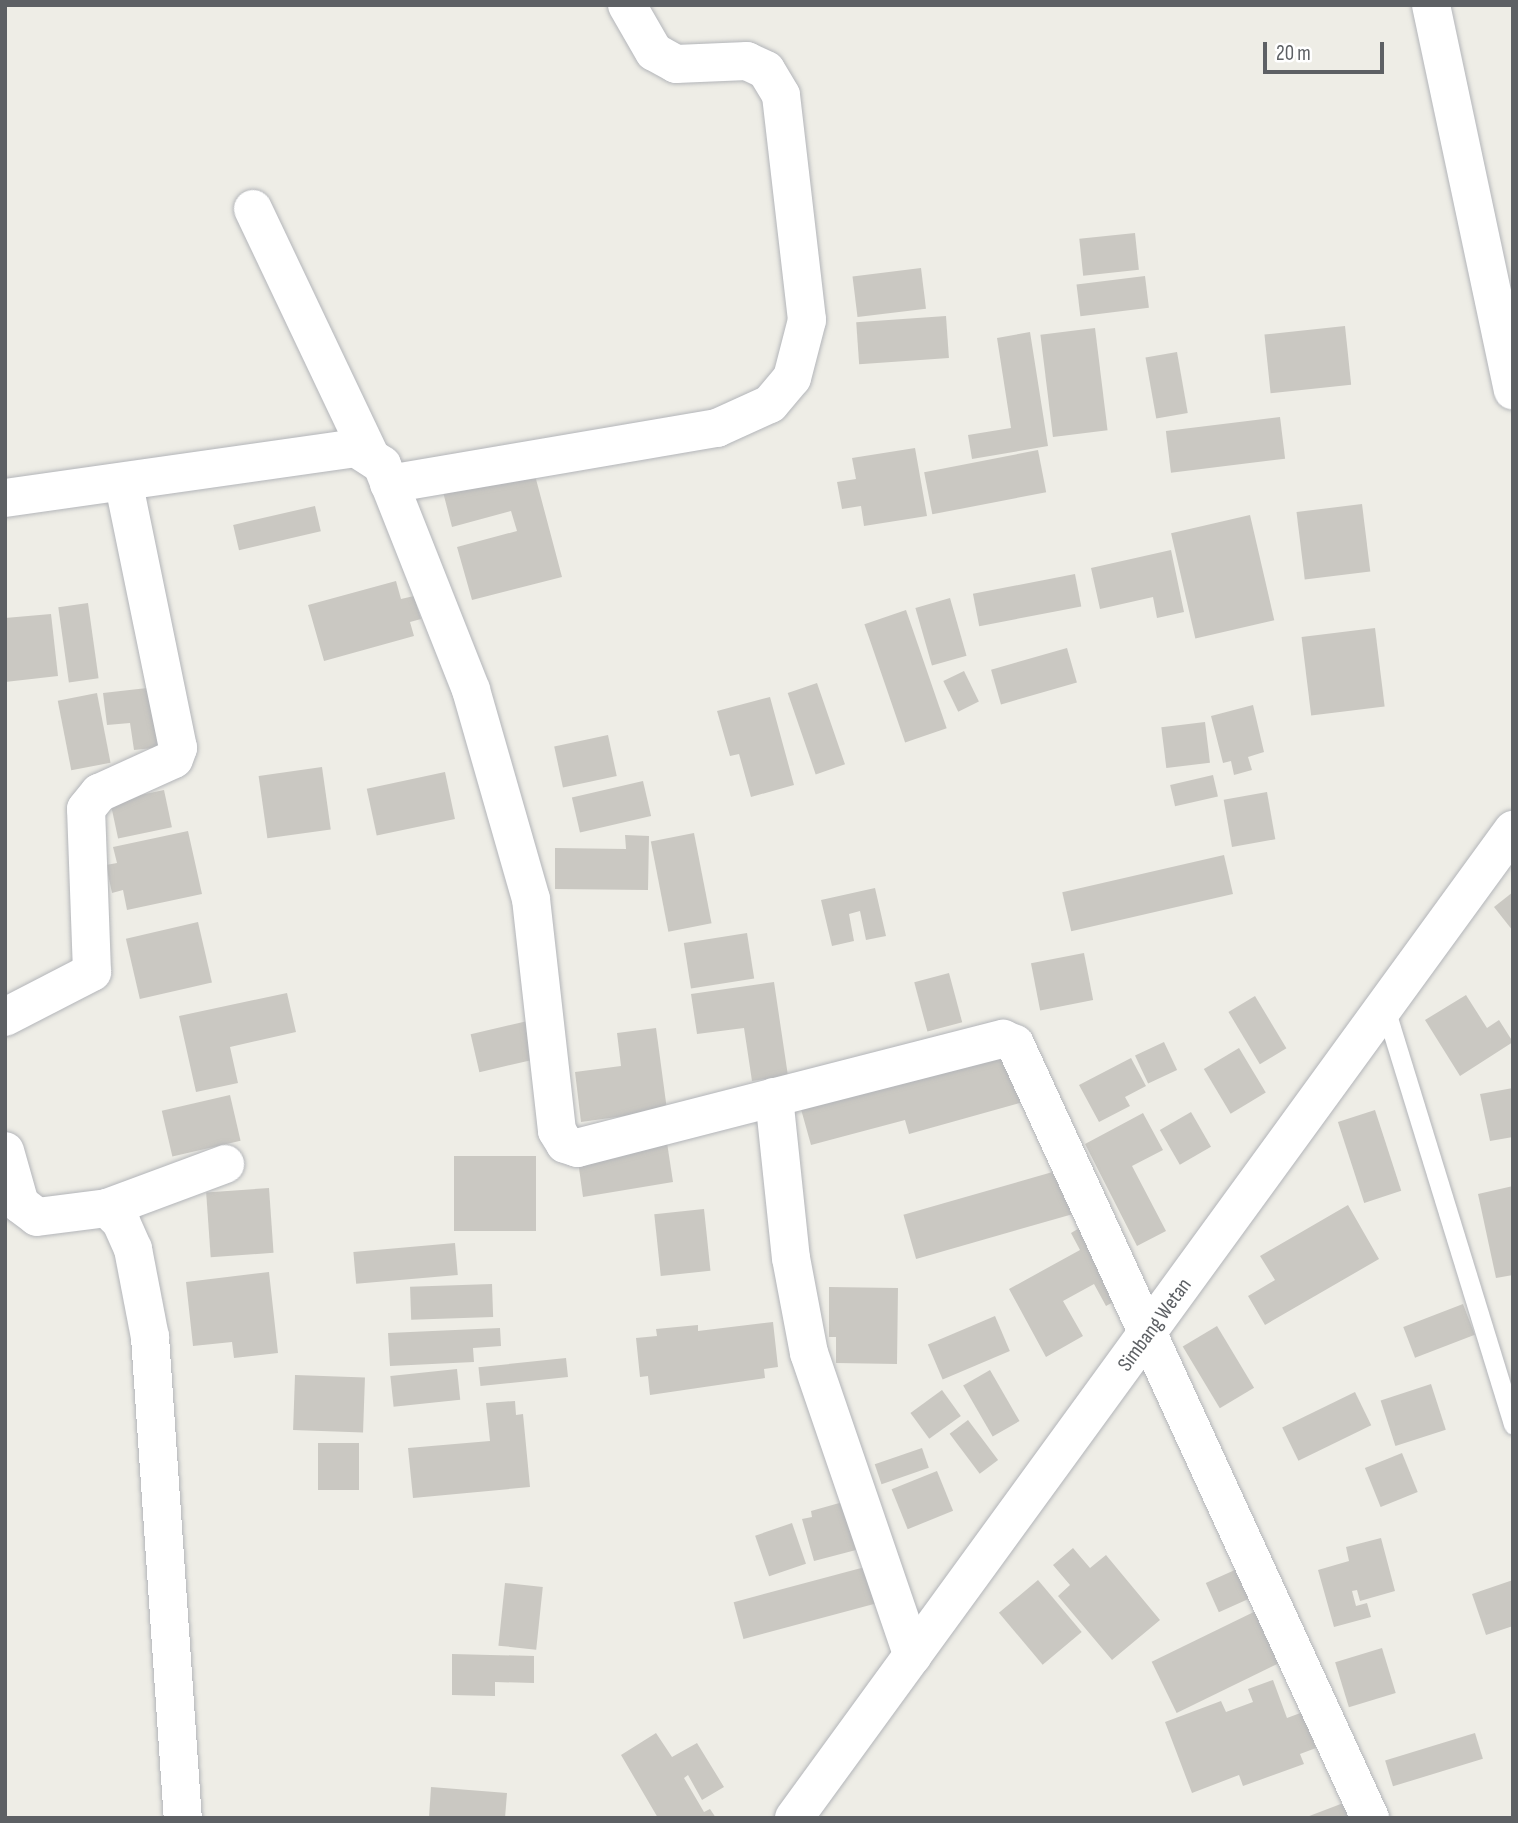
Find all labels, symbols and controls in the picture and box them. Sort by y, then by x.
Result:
scale bar [1266,28,1387,72]
text: 20 m [1276,41,1311,66]
street label: Simbang Wetan [1113,1274,1197,1376]

